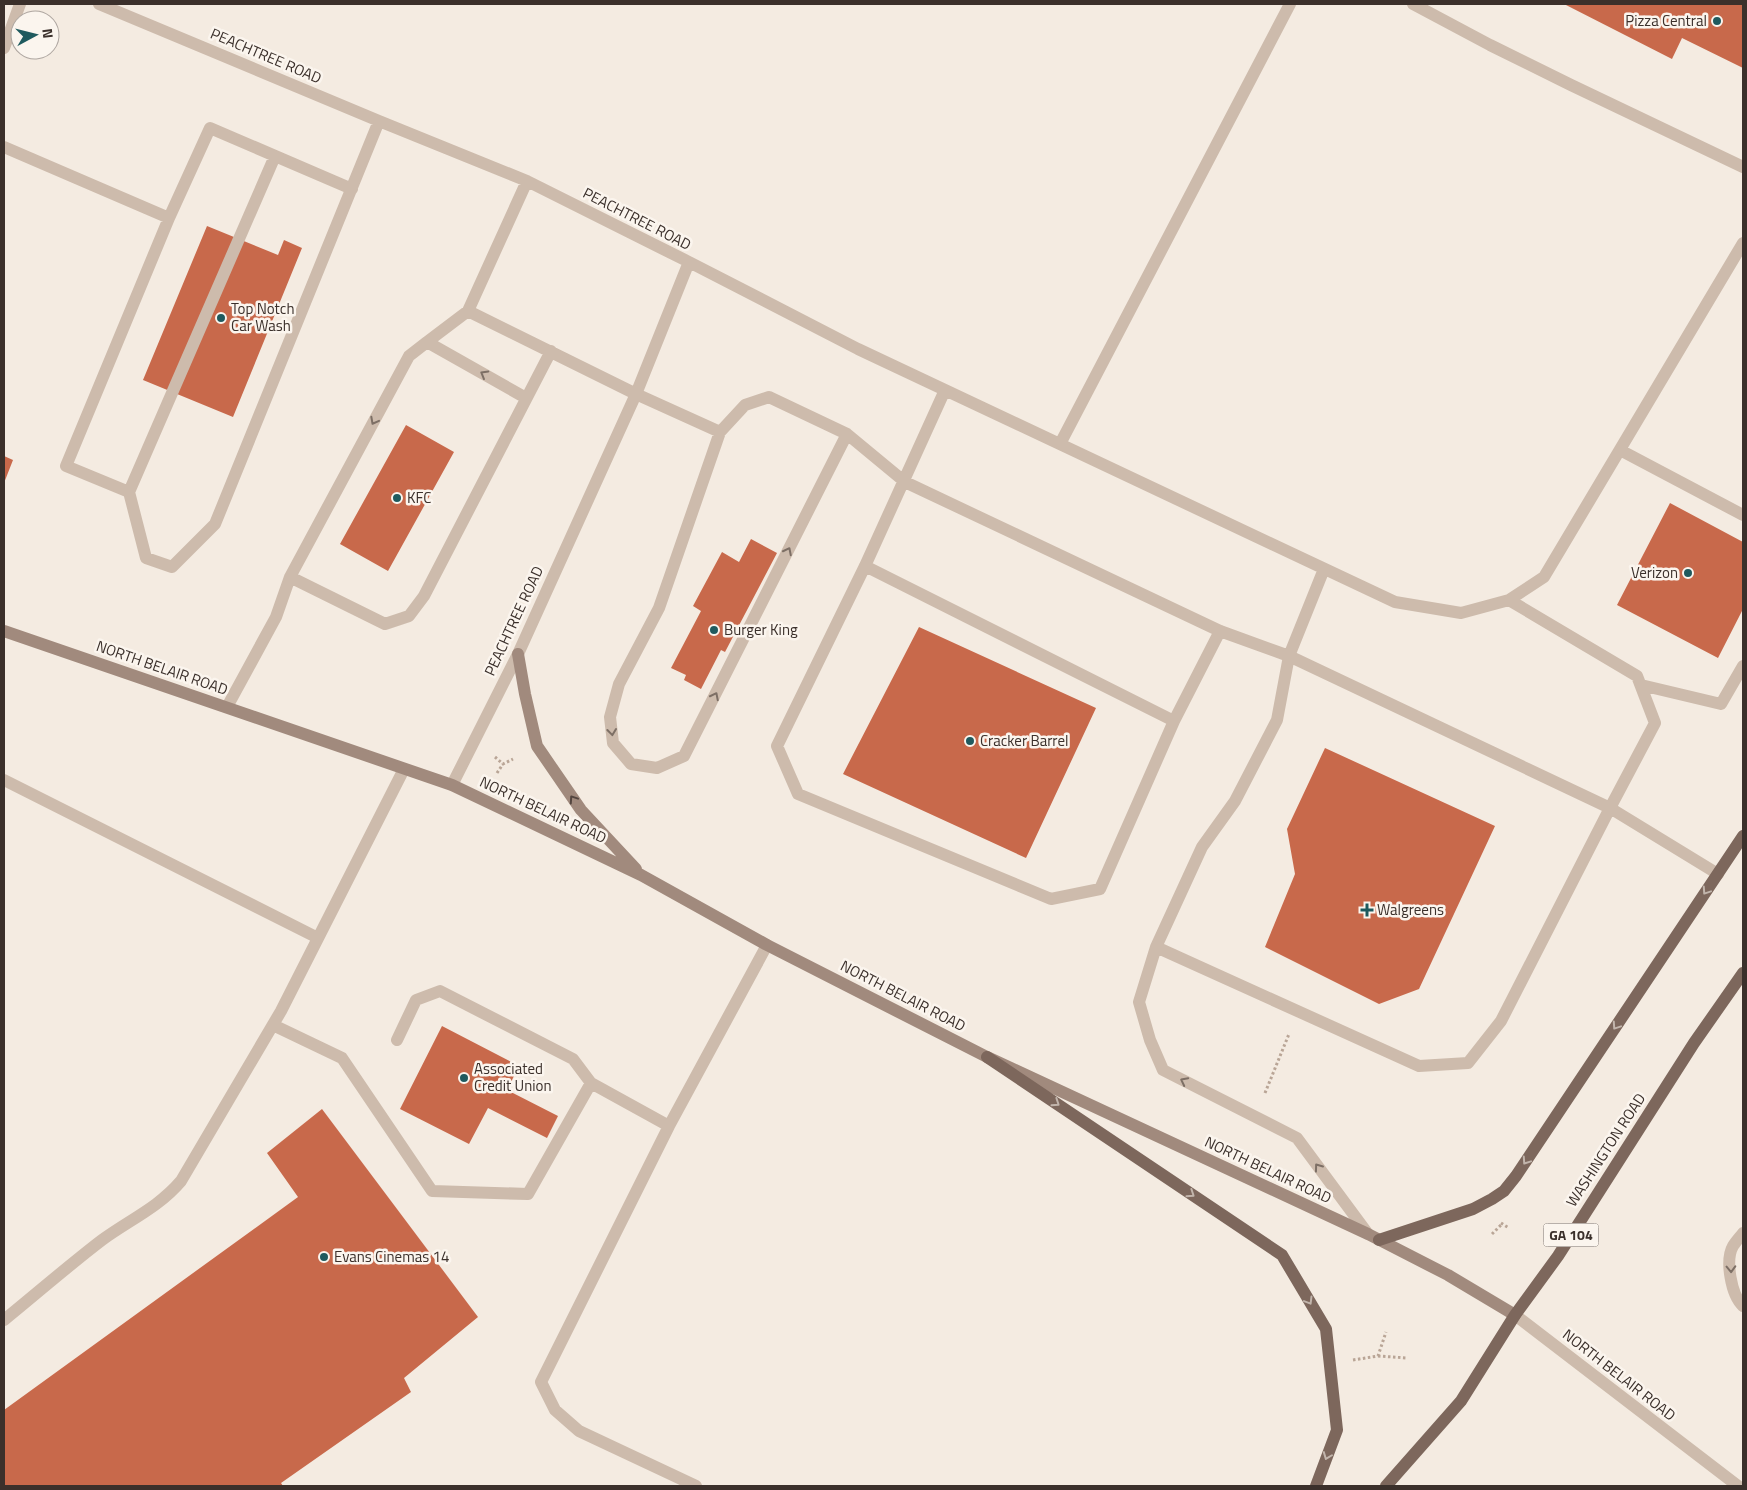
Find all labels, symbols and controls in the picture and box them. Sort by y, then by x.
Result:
place label: Pizza Central [1625,9,1707,32]
north arrow [10,10,60,60]
marker: Pizza Central [1711,15,1723,27]
street label: PEACHTREE ROAD [207,22,325,89]
text: N [37,27,59,39]
street label: PEACHTREE ROAD [579,181,695,256]
place label: Top Notch Car Wash [231,297,294,337]
marker: Top Notch Car Wash [215,312,227,324]
one-way arrow [480,370,489,380]
one-way arrow [370,416,380,425]
place label: KFC [407,486,431,509]
marker: KFC [391,492,403,504]
one-way arrow [782,547,792,556]
place label: Verizon [1631,561,1678,584]
street label: PEACHTREE ROAD [478,562,549,680]
marker: Verizon [1682,567,1694,579]
place label: Burger King [724,618,798,641]
marker: Burger King [708,624,720,636]
street label: NORTH BELAIR ROAD [93,634,231,701]
one-way arrow [709,692,719,701]
one-way arrow [606,728,617,736]
place label: Cracker Barrel [980,729,1068,752]
marker: Cracker Barrel [964,735,976,747]
street label: NORTH BELAIR ROAD [476,770,611,849]
one-way arrow [570,795,580,804]
one-way arrow [1703,885,1712,895]
place label: Walgreens [1377,898,1444,921]
marker: Walgreens [1361,904,1373,916]
street label: NORTH BELAIR ROAD [837,954,970,1037]
one-way arrow [1613,1020,1622,1030]
place label: Associated Credit Union [474,1057,551,1097]
marker: Associated Credit Union [458,1072,470,1084]
one-way arrow [1180,1077,1189,1087]
street label: WASHINGTON ROAD [1560,1088,1651,1211]
one-way arrow [1051,1097,1060,1106]
street label: NORTH BELAIR ROAD [1201,1130,1336,1209]
one-way arrow [1522,1156,1532,1165]
one-way arrow [1316,1164,1324,1173]
one-way arrow [1185,1188,1195,1197]
road number: GA 104 [1544,1224,1598,1246]
place label: Evans Cinemas 14 [334,1245,449,1268]
marker: Evans Cinemas 14 [318,1251,330,1263]
one-way arrow [1726,1266,1736,1274]
one-way arrow [1303,1295,1313,1304]
street label: NORTH BELAIR ROAD [1558,1323,1681,1426]
one-way arrow [1323,1451,1333,1460]

